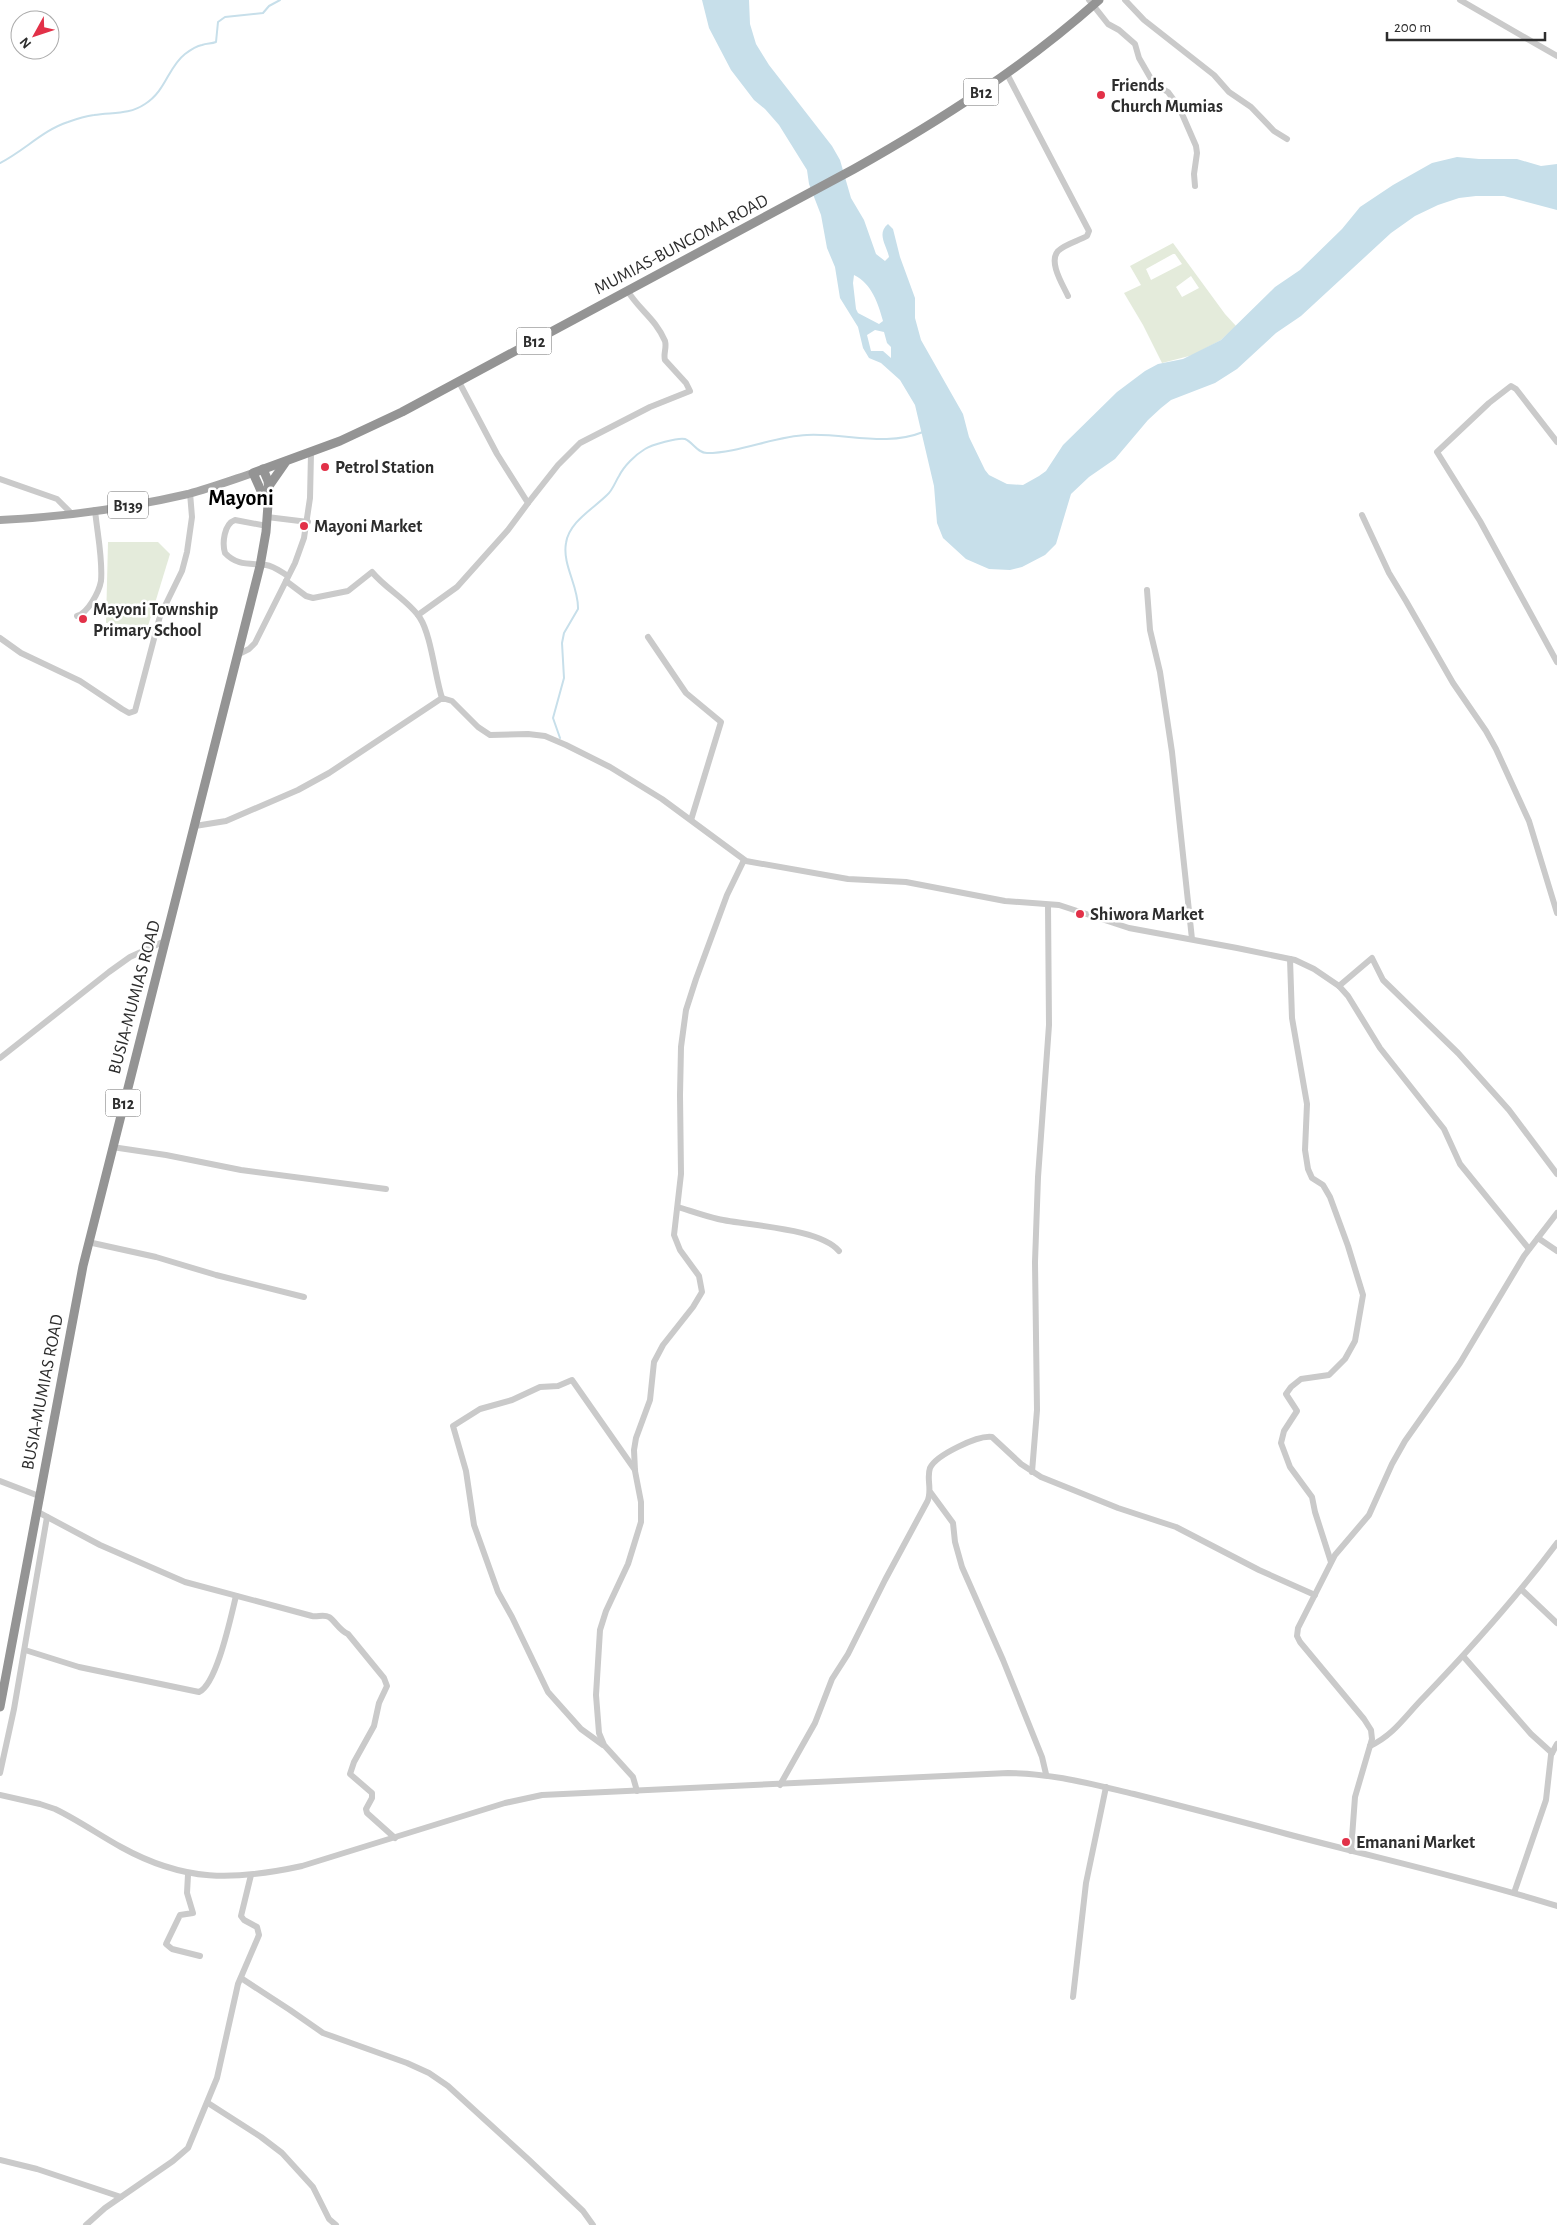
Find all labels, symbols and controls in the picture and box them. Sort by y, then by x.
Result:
north arrow [10,10,60,60]
scale bar [1387,10,1544,42]
text: 200 m [1394,20,1431,35]
text: N [17,34,34,51]
place label: Friends Church Mumias [1111,77,1223,116]
road number: B12 [964,78,998,105]
marker: Friends Church Mumias [1095,89,1107,101]
street label: MUMIAS-BUNGOMA ROAD [592,191,771,298]
road number: B12 [516,328,552,354]
place label: Petrol Station [335,459,434,477]
marker: Petrol Station [319,461,331,473]
district label: Mayoni [208,487,274,510]
road number: B139 [108,492,148,518]
place label: Mayoni Market [314,518,422,536]
marker: Mayoni Market [298,520,310,532]
place label: Mayoni Township Primary School [93,601,218,640]
marker: Mayoni Township Primary School [77,613,89,625]
place label: Shiwora Market [1090,906,1204,924]
marker: Shiwora Market [1074,908,1086,920]
street label: BUSIA-MUMIAS ROAD [106,919,164,1076]
road number: B12 [106,1090,140,1116]
street label: BUSIA-MUMIAS ROAD [19,1313,67,1472]
place label: Emanani Market [1356,1834,1475,1852]
marker: Emanani Market [1340,1836,1352,1848]

